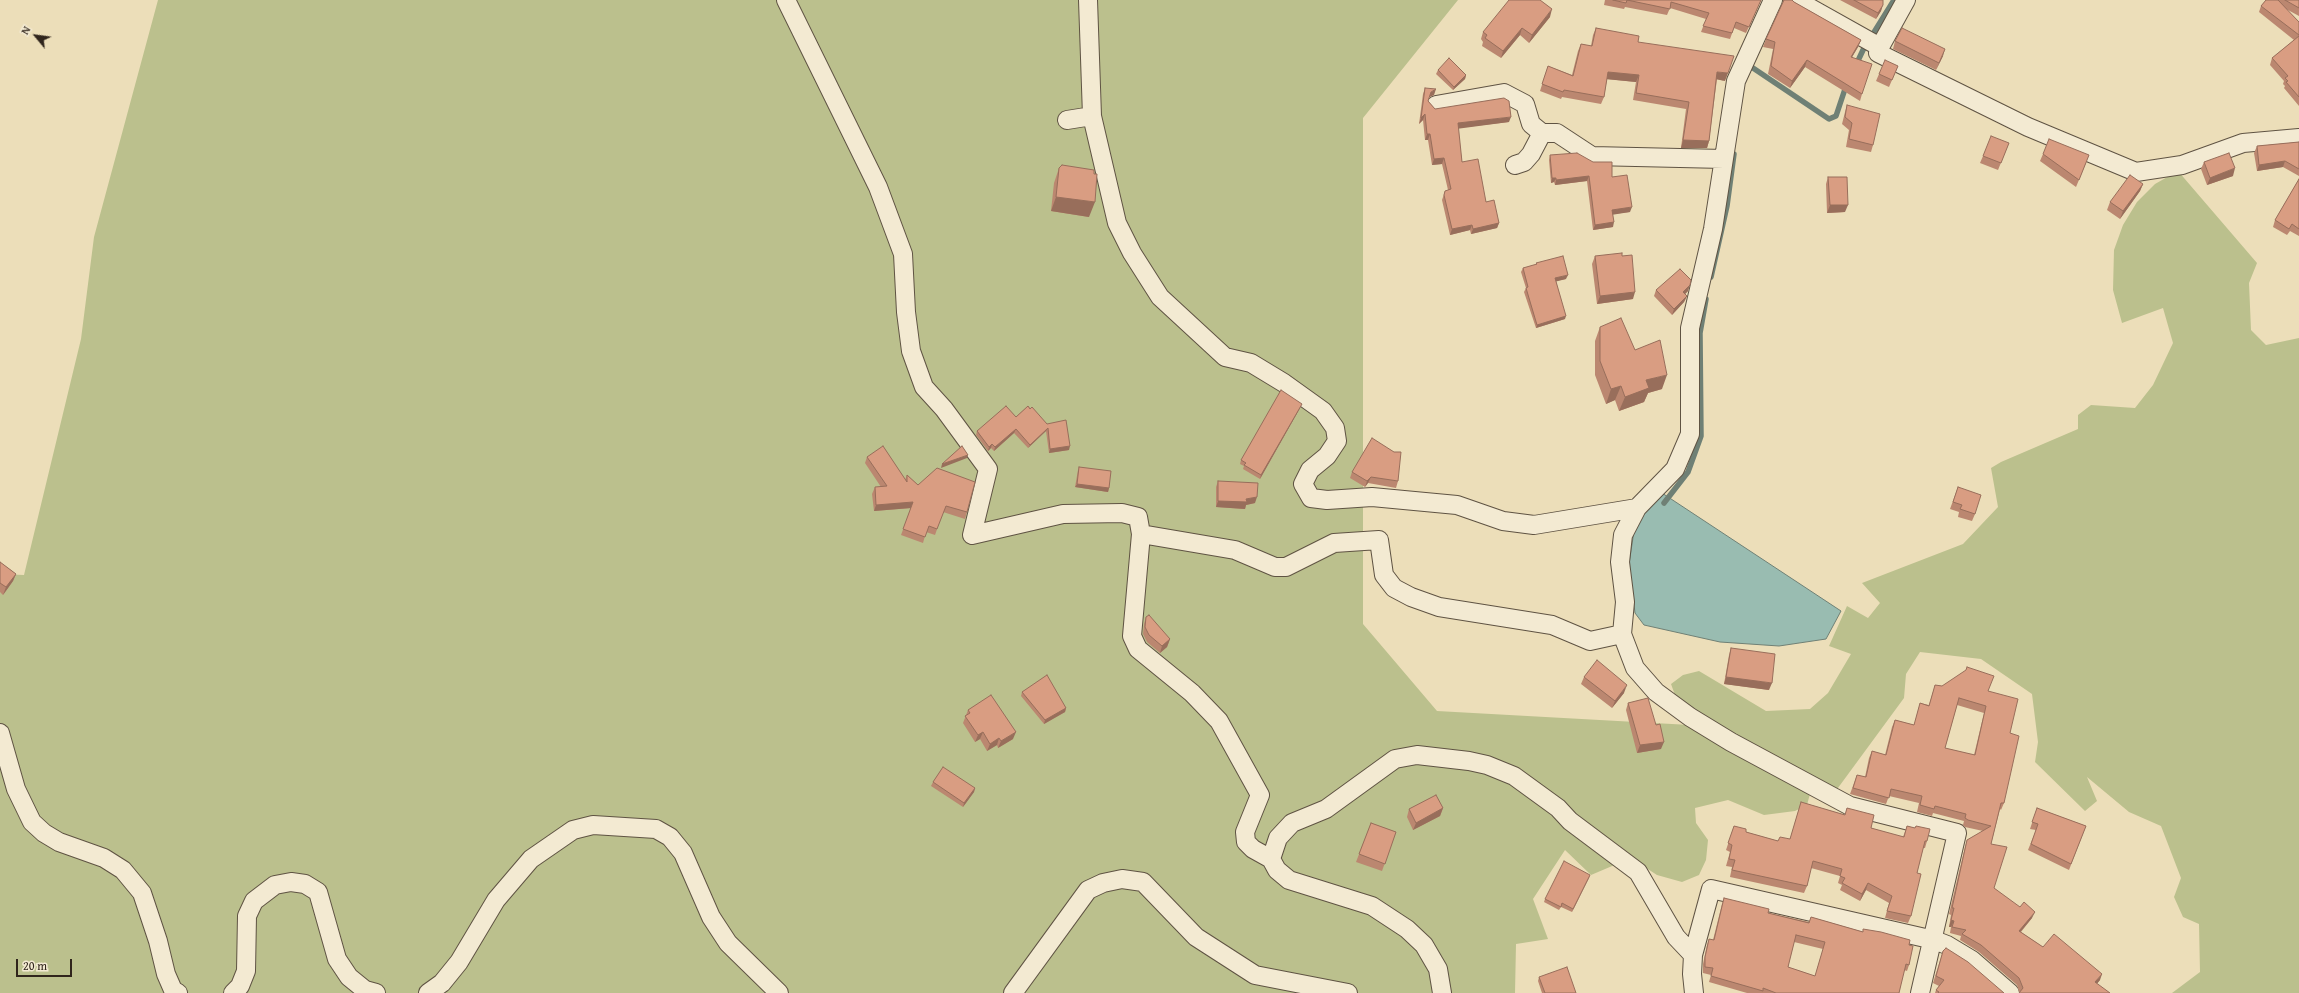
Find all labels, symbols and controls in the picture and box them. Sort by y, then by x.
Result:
north arrow [16,16,56,56]
text: N [17,23,34,37]
scale bar [18,951,74,977]
text: 20 m [23,957,47,974]

